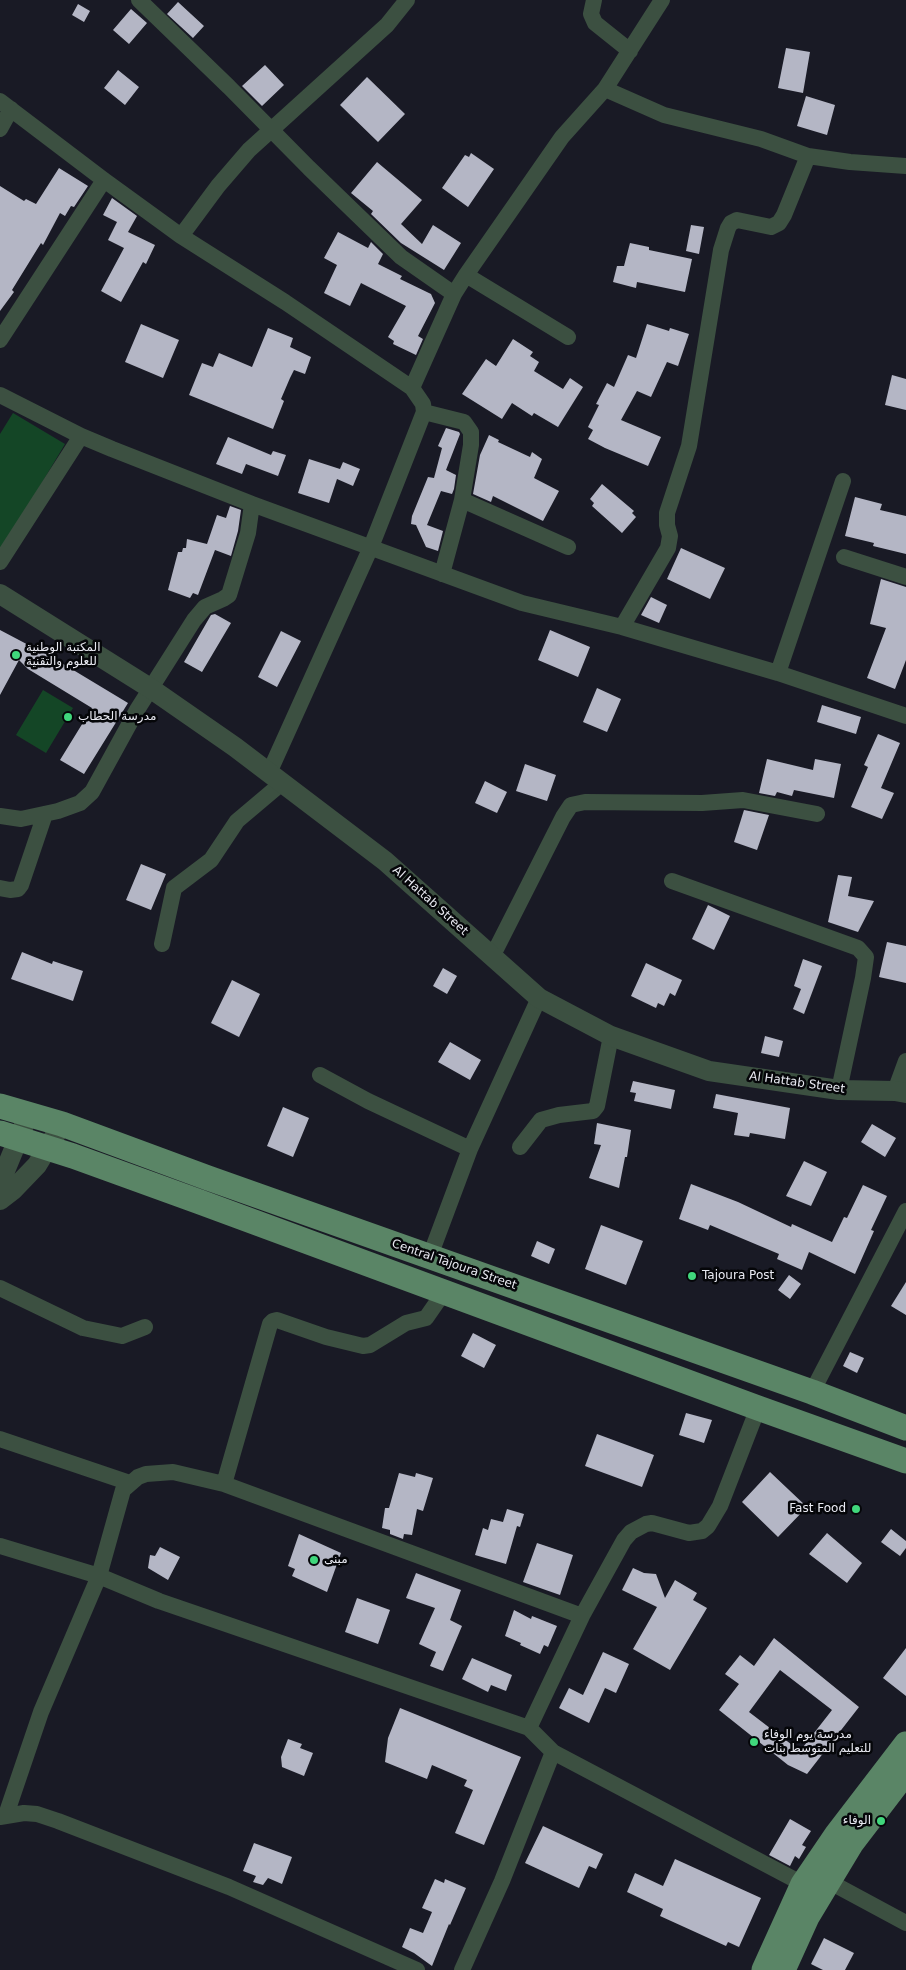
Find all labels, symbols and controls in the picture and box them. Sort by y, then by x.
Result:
place label: المكتبة الوطنية للعلوم والتقنية [26,641,100,669]
marker: المكتبة الوطنية للعلوم والتقنية [10,649,22,661]
place label: مدرسة الحطاب [78,710,156,724]
marker: مدرسة الحطاب [62,711,74,723]
street label: Al Hattab Street [389,863,471,939]
street label: Al Hattab Street [748,1069,846,1097]
street label: Central Tajoura Street [390,1237,518,1293]
place label: Tajoura Post [702,1269,774,1283]
marker: Tajoura Post [686,1270,698,1282]
place label: Fast Food [789,1502,846,1516]
marker: Fast Food [850,1503,862,1515]
place label: مبنى [324,1553,348,1567]
marker: مبنى [308,1554,320,1566]
place label: مدرسة يوم الوفاء للتعليم المتوسط بنات [764,1728,871,1756]
marker: مدرسة يوم الوفاء للتعليم المتوسط بنات [748,1736,760,1748]
place label: الوفاء [843,1814,871,1828]
marker: الوفاء [875,1815,887,1827]

